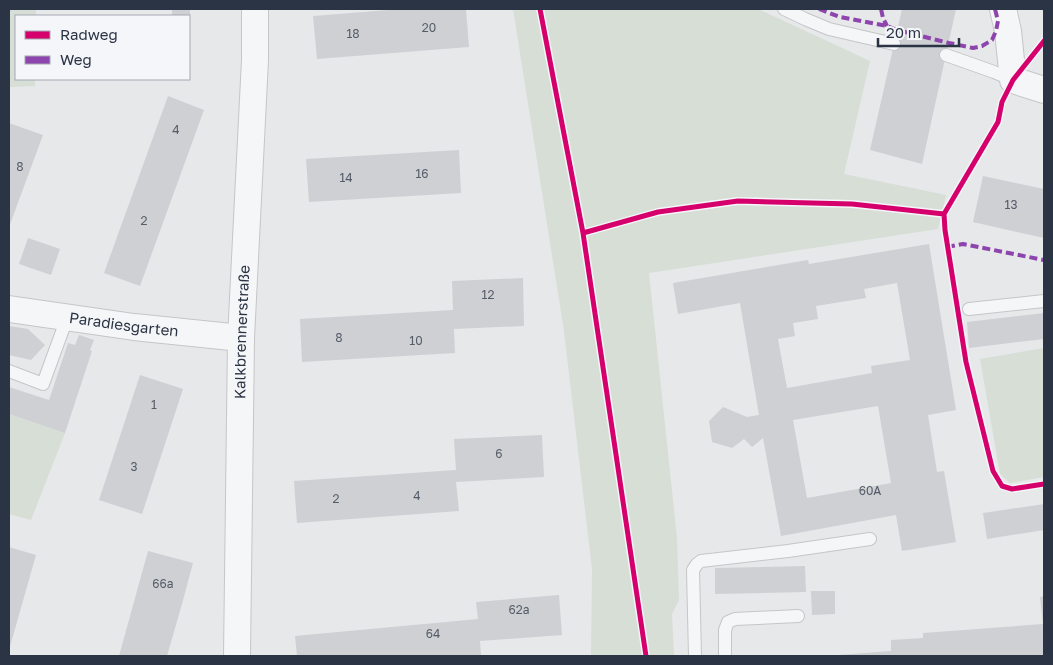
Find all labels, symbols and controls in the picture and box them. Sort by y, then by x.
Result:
legend [15,15,190,80]
scale bar [878,15,959,47]
house number: 20 [422,20,436,35]
text: 20 m [886,23,921,41]
text: Radweg [60,25,118,43]
house number: 18 [346,26,360,41]
text: Weg [60,50,92,68]
house number: 4 [172,122,180,137]
house number: 8 [16,159,24,174]
house number: 16 [415,166,429,181]
house number: 14 [339,170,353,185]
house number: 13 [1005,197,1017,212]
house number: 2 [141,213,148,228]
street label: Kalkbrennerstraße [230,264,253,399]
house number: 12 [482,287,494,302]
street label: Paradiesgarten [68,308,180,340]
house number: 8 [335,330,343,345]
house number: 10 [409,333,423,348]
house number: 1 [151,397,157,412]
house number: 6 [495,446,503,461]
house number: 3 [130,459,138,474]
house number: 60A [859,483,881,498]
house number: 4 [413,488,421,503]
house number: 2 [333,491,340,506]
house number: 66a [152,576,174,591]
house number: 62a [508,602,530,617]
house number: 64 [426,626,440,641]

